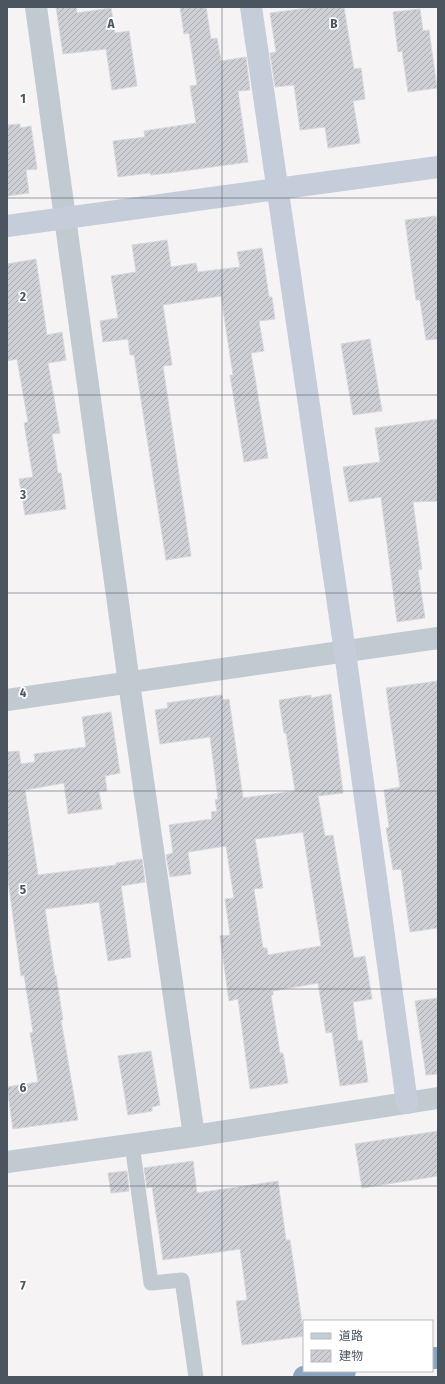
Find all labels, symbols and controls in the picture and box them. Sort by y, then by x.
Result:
text: A [106,16,115,31]
text: B [330,16,338,31]
text: 1 [20,91,26,106]
text: 2 [19,289,26,304]
text: 3 [19,487,26,502]
text: 4 [20,685,27,700]
text: 5 [20,882,26,897]
text: 6 [20,1080,27,1095]
text: 7 [20,1278,26,1293]
legend [303,1320,433,1372]
text: 道路 [339,1329,363,1343]
text: 建物 [339,1349,363,1363]

